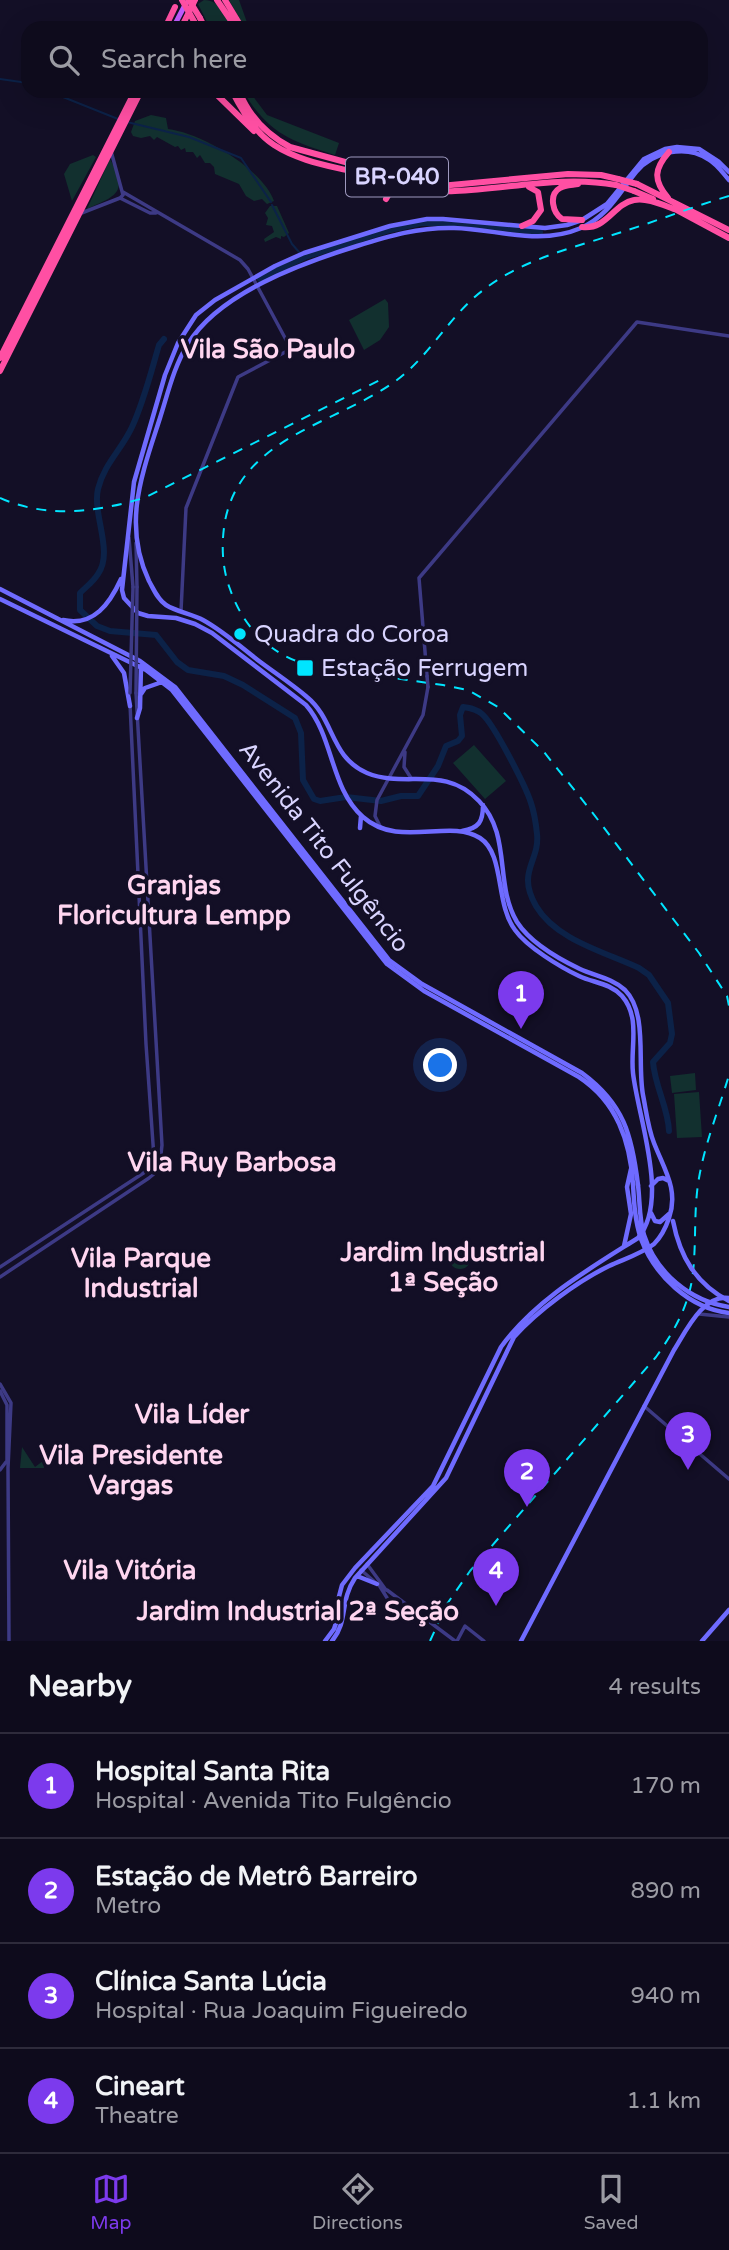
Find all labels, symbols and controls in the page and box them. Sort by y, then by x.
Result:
search box [21,21,708,98]
icon: search [45,41,83,79]
text: Search here [101,44,247,75]
road number: BR-040 [346,158,448,196]
district label: Vila São Paulo [181,334,356,365]
place label: Quadra do Coroa [254,620,449,649]
marker: Quadra do Coroa [232,626,248,642]
place label: Estação Ferrugem [321,654,528,683]
marker: Estação Ferrugem [295,658,315,678]
street label: Avenida Tito Fulgêncio [233,736,415,958]
district label: Granjas Floricultura Lempp [57,870,291,931]
pin: 1 [498,971,544,1029]
your location [423,1048,457,1082]
district label: Vila Ruy Barbosa [127,1147,337,1178]
district label: Jardim Industrial 1ª Seção [340,1237,545,1298]
district label: Vila Parque Industrial [71,1243,211,1304]
district label: Vila Líder [135,1399,250,1430]
pin: 3 [665,1412,711,1470]
district label: Vila Presidente Vargas [39,1440,223,1501]
pin: 2 [504,1449,550,1507]
pin: 4 [473,1548,519,1606]
district label: Vila Vitória [64,1555,196,1586]
district label: Jardim Industrial 2ª Seção [136,1596,459,1627]
text: Nearby [28,1668,132,1705]
text: 4 results [608,1673,701,1701]
text: Hospital Santa Rita [95,1756,330,1787]
text: 1 [44,1772,58,1800]
text: 170 m [631,1772,701,1800]
text: Hospital · Avenida Tito Fulgêncio [95,1787,452,1815]
text: Estação de Metrô Barreiro [95,1861,418,1892]
text: 2 [44,1877,58,1905]
text: 890 m [631,1877,701,1905]
text: Metro [95,1892,161,1920]
text: Clínica Santa Lúcia [95,1966,327,1997]
text: 3 [44,1982,58,2010]
text: 940 m [631,1982,701,2010]
text: Hospital · Rua Joaquim Figueiredo [95,1997,468,2025]
text: Cineart [95,2071,185,2102]
text: 4 [44,2087,58,2115]
text: 1.1 km [627,2087,701,2115]
text: Theatre [95,2102,179,2130]
tab: Map [90,2170,131,2234]
tab: Directions [312,2170,403,2234]
tab: Saved [584,2170,639,2234]

